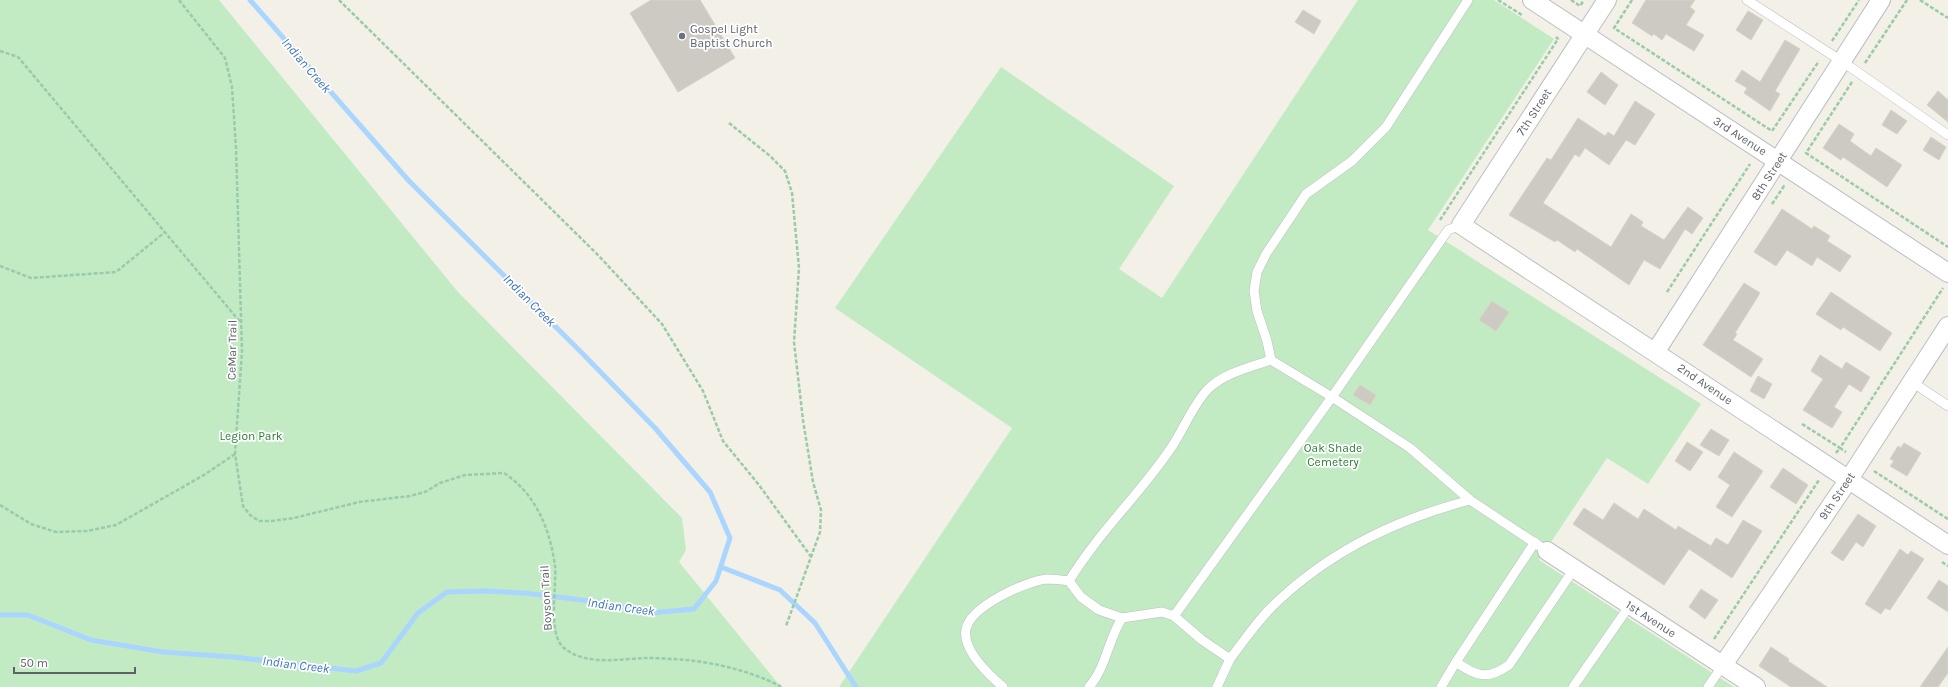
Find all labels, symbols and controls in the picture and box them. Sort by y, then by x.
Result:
place label: Gospel Light Baptist Church [690,22,772,50]
marker: Gospel Light Baptist Church [677,31,687,41]
water label: Indian Creek [279,35,335,96]
street label: 7th Street [1514,85,1555,138]
street label: 3rd Avenue [1711,114,1769,158]
street label: 8th Street [1748,149,1790,203]
water label: Indian Creek [500,271,559,330]
street label: CeMar Trail [224,320,240,380]
street label: 2nd Avenue [1675,360,1735,408]
park label: Legion Park [219,429,283,443]
park label: Oak Shade Cemetery [1304,441,1362,469]
street label: 9th Street [1816,469,1858,523]
street label: Boyson Trail [537,565,555,631]
water label: Indian Creek [586,594,656,619]
street label: 1st Avenue [1623,598,1679,640]
scale bar [14,649,135,675]
water label: Indian Creek [262,653,331,676]
text: 50 m [20,656,48,670]

